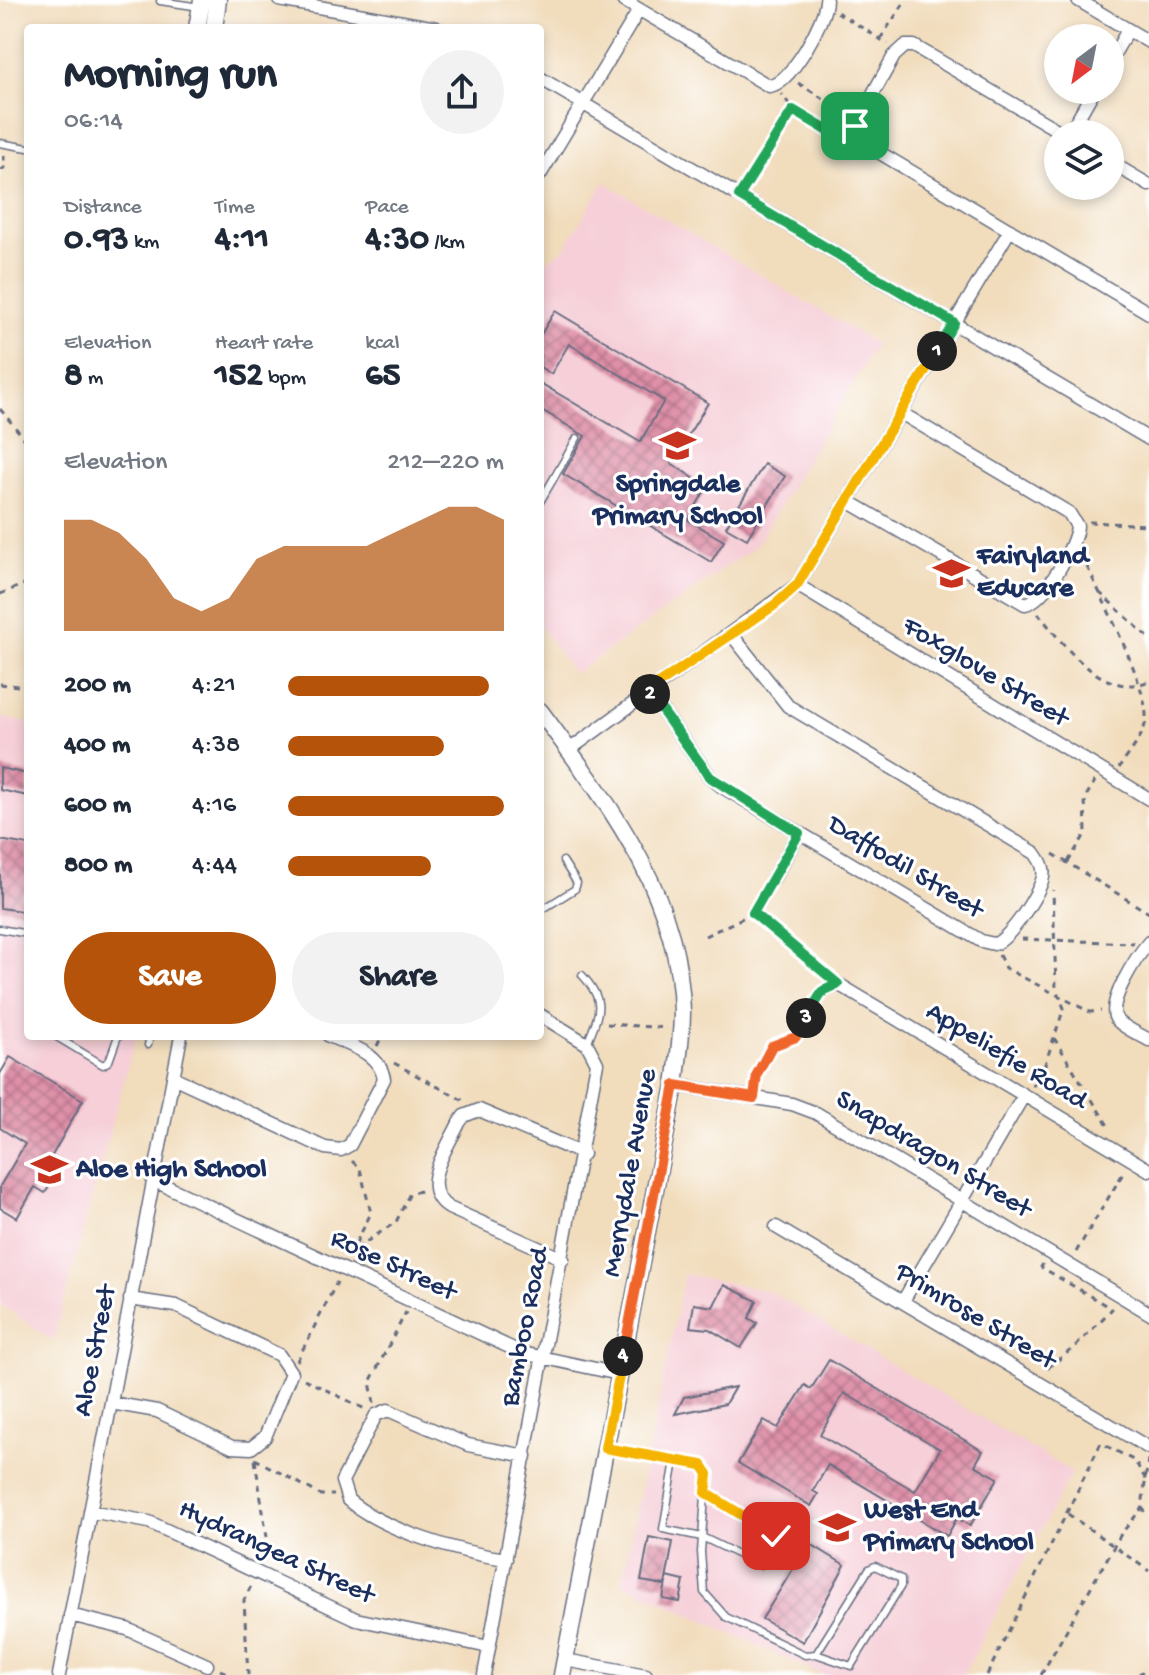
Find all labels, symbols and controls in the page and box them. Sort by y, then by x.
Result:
north arrow [1044,24,1124,104]
map controls [1044,24,1124,200]
button: share [420,50,504,134]
text: Morning run [64,51,277,103]
pin [821,92,889,160]
icon: arrive [833,104,877,148]
text: 06:14 [64,107,123,138]
button: layers [1044,120,1124,200]
text: Distance [64,195,142,221]
text: Time [215,195,255,221]
text: Pace [365,195,409,221]
text: 0.93 [64,221,129,261]
text: 4:11 [215,221,269,261]
text: 4:30 [365,221,429,261]
text: km [129,230,159,256]
text: /km [429,230,465,256]
text: Elevation [64,331,151,357]
text: Heart rate [215,331,313,357]
text: kcal [365,331,400,357]
pin: 1 [917,331,957,371]
text: 1 [933,338,941,364]
text: 8 [64,357,83,397]
text: 152 [215,357,263,397]
text: 65 [365,357,400,397]
text: m [83,366,103,392]
text: bpm [263,366,306,392]
school or university icon: Springdale Primary School [659,426,697,464]
text: Elevation [64,448,167,479]
text: 212–220 m [387,448,504,479]
place label: Springdale Primary School [591,469,763,534]
place label: Fairyland Educare [976,541,1091,606]
school or university icon: Fairyland Educare [932,554,970,592]
street label: Foxglove Street [895,610,1076,737]
text: 200 m [64,671,131,702]
text: 4:21 [192,671,236,702]
pin: 2 [630,674,670,714]
text: 2 [645,681,655,707]
text: 400 m [64,731,130,762]
text: 4:38 [192,731,240,762]
text: 600 m [64,791,131,822]
text: 4:16 [192,791,236,822]
street label: Daffodil Street [820,808,991,929]
text: 800 m [64,851,132,882]
text: 4:44 [192,851,237,882]
button: Save [64,932,276,1024]
button: Share [292,932,504,1024]
street label: Appeliefie Road [919,996,1095,1119]
pin: 3 [786,998,826,1038]
text: 3 [800,1005,812,1031]
street label: Merrydale Avenue [596,1066,666,1280]
street label: Snapdragon Street [829,1084,1039,1228]
school or university icon: Aloe High School [31,1151,69,1189]
place label: Aloe High School [75,1154,267,1187]
street label: Rose Street [325,1222,464,1311]
street label: Bamboo Road [494,1242,558,1410]
street label: Primrose Street [888,1256,1064,1379]
street label: Aloe Street [67,1280,125,1419]
pin: 4 [603,1336,643,1376]
text: 4 [618,1343,628,1369]
street label: Hydrangea Street [173,1493,381,1614]
place label: West End Primary School [862,1495,1034,1560]
pin [742,1502,810,1570]
school or university icon: West End Primary School [819,1508,857,1546]
icon: check [754,1514,798,1558]

